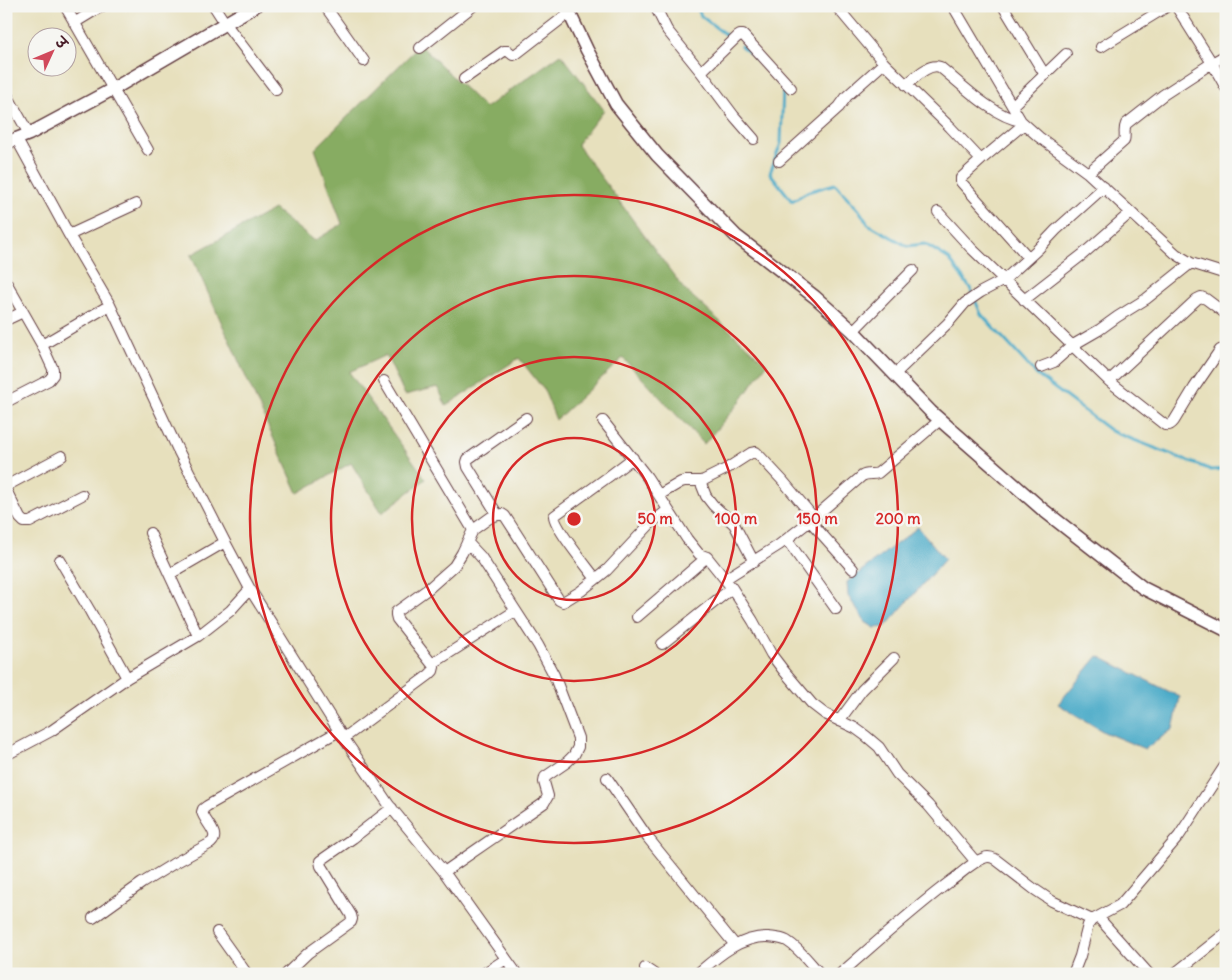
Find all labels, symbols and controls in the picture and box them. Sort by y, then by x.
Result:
north arrow [28,28,78,78]
text: उ [50,32,72,54]
text: 50 m [637,509,673,528]
text: 100 m [715,509,757,528]
text: 150 m [796,509,838,528]
text: 200 m [876,509,920,528]
centre of rings [565,510,583,528]

